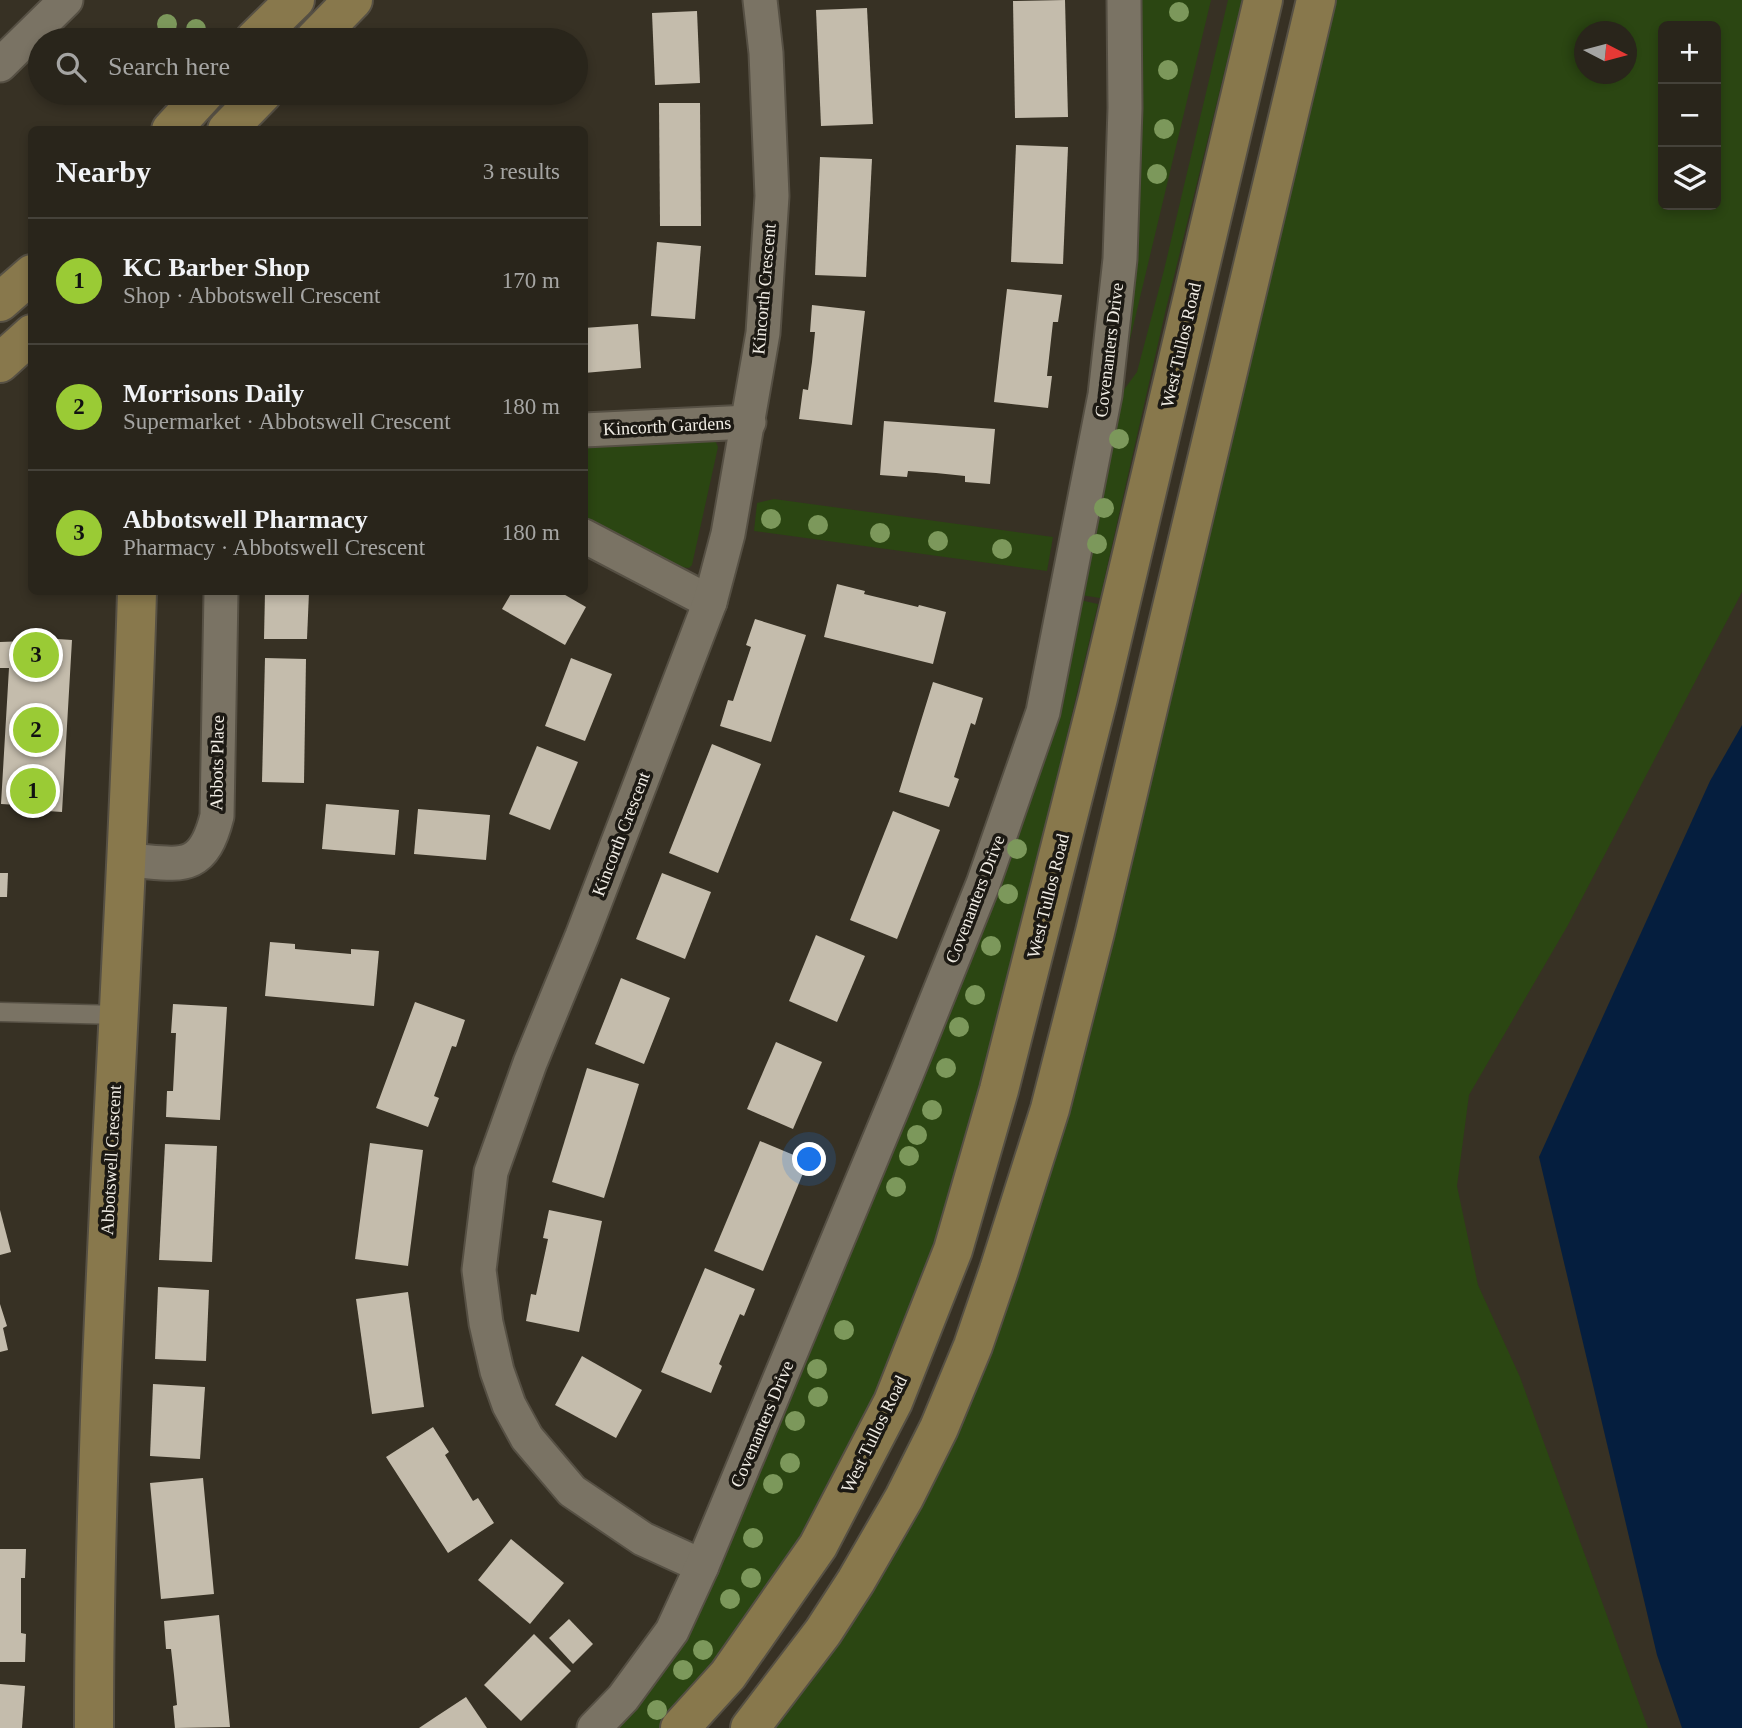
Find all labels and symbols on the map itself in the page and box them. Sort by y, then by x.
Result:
north arrow [1574,21,1637,84]
street label: Kincorth Crescent [748,223,780,355]
street label: West Tullos Road [1157,281,1205,409]
street label: Covenanters Drive [1091,282,1127,418]
street label: Kincorth Gardens [602,413,732,439]
pin: 3 [13,629,59,681]
pin: 2 [13,704,59,756]
street label: Abbots Place [206,715,228,811]
pin: 1 [10,765,56,817]
street label: Kincorth Crescent [588,769,654,899]
street label: Covenanters Drive [941,832,1009,966]
street label: West Tullos Road [1023,832,1073,960]
street label: Abbotswell Crescent [97,1084,125,1236]
your location [792,1142,826,1176]
street label: Covenanters Drive [726,1358,798,1490]
street label: West Tullos Road [837,1372,911,1496]

